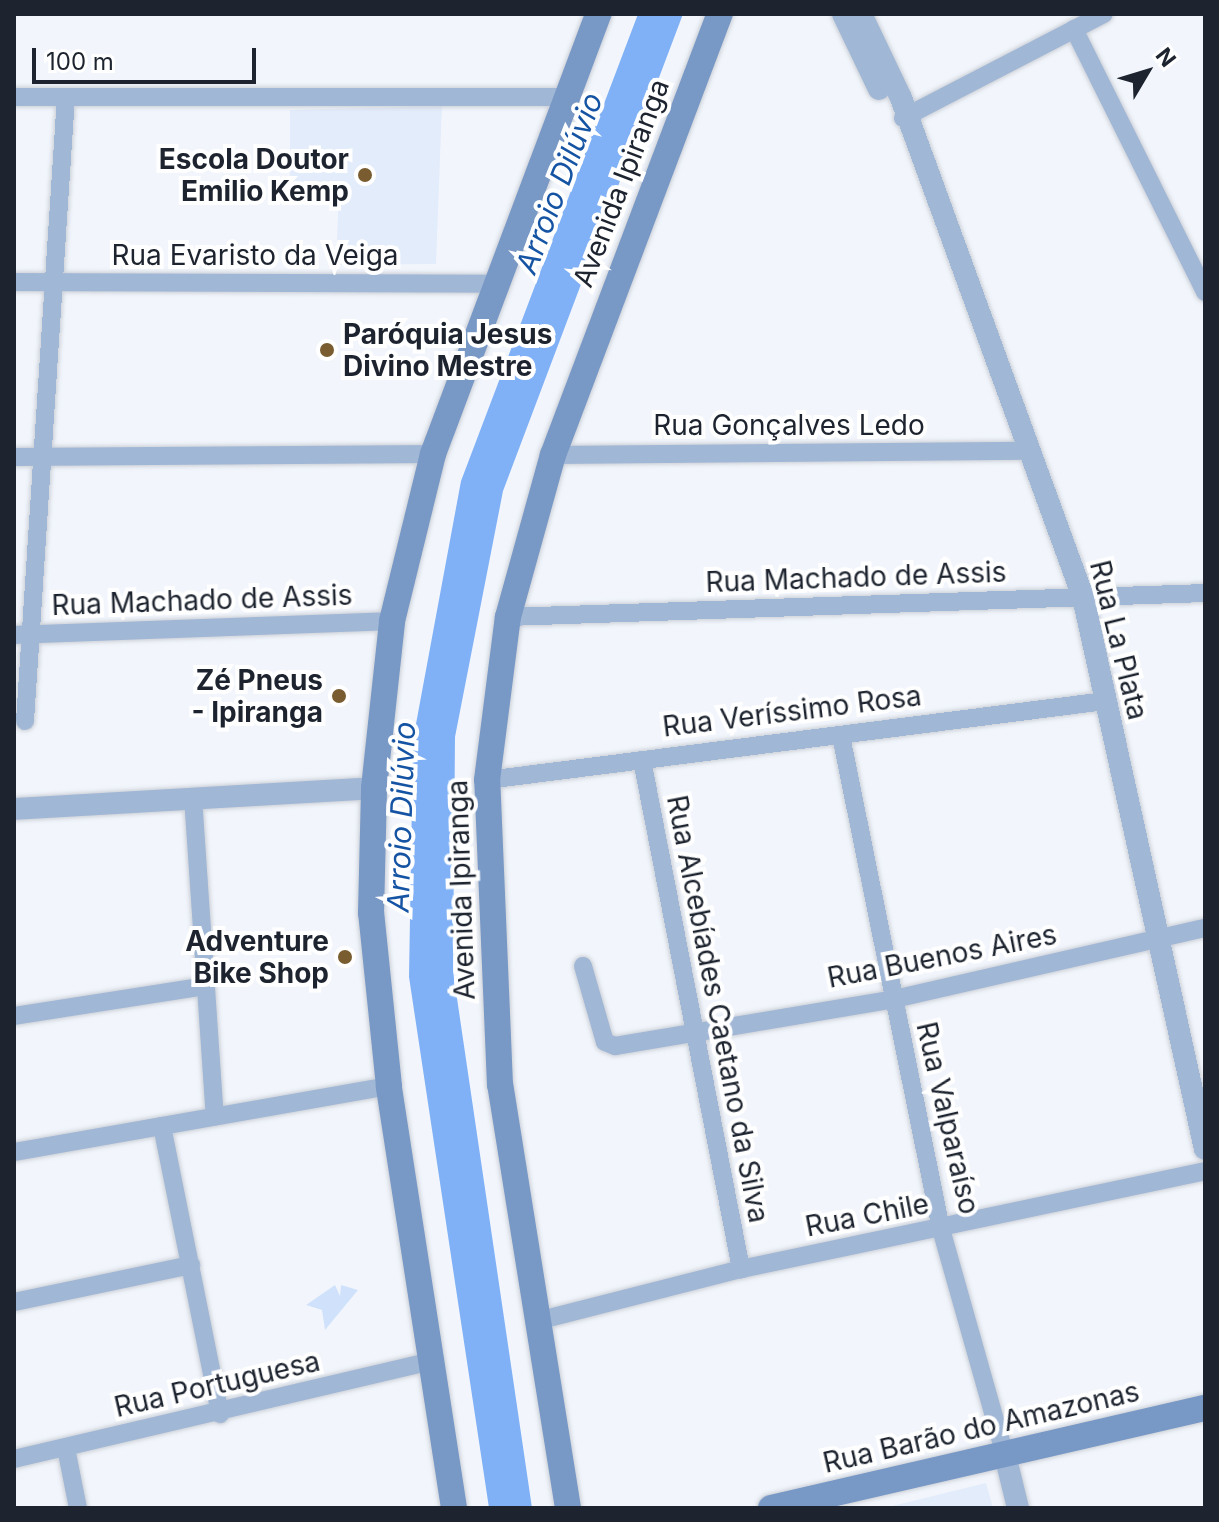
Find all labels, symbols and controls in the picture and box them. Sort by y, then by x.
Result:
scale bar [36,32,260,82]
north arrow [1107,32,1187,112]
text: N [1151,43,1181,72]
text: 100 m [46,47,114,76]
street label: Avenida Ipiranga [566,74,676,292]
water label: Arroio Dilúvio [508,87,610,279]
place label: Escola Doutor Emilio Kemp [159,142,349,208]
marker: Escola Doutor Emilio Kemp [356,166,374,184]
street label: Rua Evaristo da Veiga [111,238,399,272]
place label: Paróquia Jesus Divino Mestre [343,317,552,383]
marker: Paróquia Jesus Divino Mestre [318,341,336,359]
street label: Rua Gonçalves Ledo [653,408,925,442]
street label: Rua Machado de Assis [705,555,1007,599]
street label: Rua La Plata [1083,557,1155,723]
street label: Rua Machado de Assis [51,578,353,622]
place label: Zé Pneus - Ipiranga [192,663,323,729]
street label: Rua Veríssimo Rosa [661,678,923,744]
marker: Zé Pneus - Ipiranga [330,687,348,705]
water label: Arroio Dilúvio [380,721,422,913]
street label: Avenida Ipiranga [440,779,482,1001]
street label: Rua Alcebíades Caetano da Silva [660,792,776,1226]
street label: Rua Buenos Aires [825,917,1059,995]
place label: Adventure Bike Shop [185,924,329,990]
marker: Adventure Bike Shop [336,948,354,966]
street label: Rua Valparaíso [910,1019,986,1217]
street label: Rua Chile [802,1187,932,1243]
street label: Rua Portuguesa [111,1344,323,1424]
street label: Rua Barão do Amazonas [820,1374,1142,1480]

